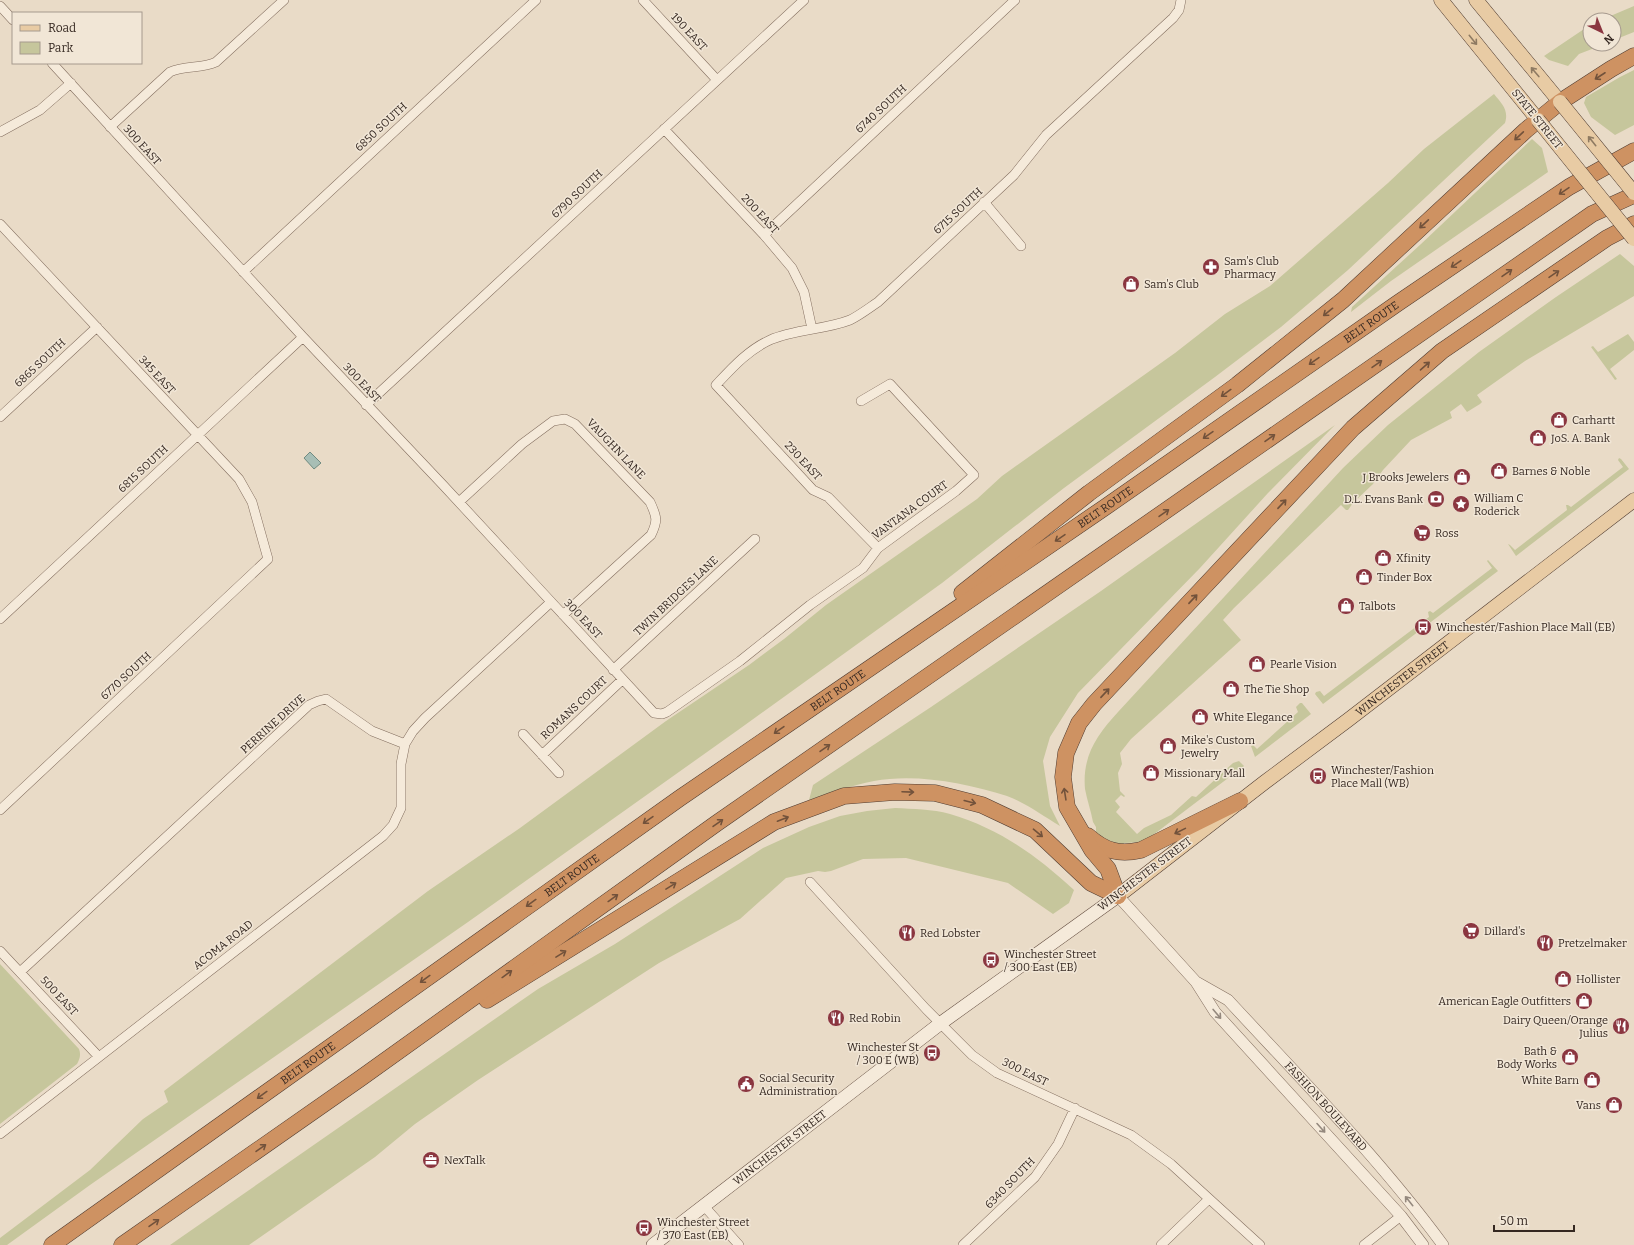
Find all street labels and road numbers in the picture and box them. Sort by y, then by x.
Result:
street label: 190 EAST [668,10,710,54]
street label: 6740 SOUTH [853,82,909,136]
street label: STATE STREET [1509,86,1565,152]
street label: 6850 SOUTH [352,100,410,154]
street label: 300 EAST [121,122,164,168]
street label: 6790 SOUTH [549,167,605,221]
street label: 6715 SOUTH [931,185,985,237]
street label: 200 EAST [738,192,782,237]
street label: BELT ROUTE [1341,298,1401,346]
street label: 6865 SOUTH [12,336,68,390]
street label: 345 EAST [136,353,178,397]
street label: 300 EAST [340,360,384,406]
street label: VAUGHN LANE [584,416,648,482]
street label: 230 EAST [782,439,825,484]
street label: 6815 SOUTH [115,442,171,495]
street label: VANTANA COURT [870,478,951,542]
street label: BELT ROUTE [1075,483,1135,531]
street label: TWIN BRIDGES LANE [631,553,721,638]
street label: 300 EAST [561,596,605,642]
street label: WINCHESTER STREET [1353,638,1452,718]
street label: 6770 SOUTH [98,649,154,703]
street label: BELT ROUTE [808,667,868,714]
street label: ROMANS COURT [538,674,610,742]
street label: PERRINE DRIVE [238,692,308,756]
street label: WINCHESTER STREET [1095,834,1195,914]
street label: BELT ROUTE [542,851,602,899]
street label: ACOMA ROAD [191,918,256,972]
street label: 500 EAST [38,974,81,1019]
street label: BELT ROUTE [278,1039,338,1087]
street label: 300 EAST [1000,1055,1051,1089]
street label: FASHION BOULEVARD [1282,1059,1370,1153]
street label: WINCHESTER STREET [730,1107,829,1187]
street label: 6340 SOUTH [982,1155,1038,1211]

